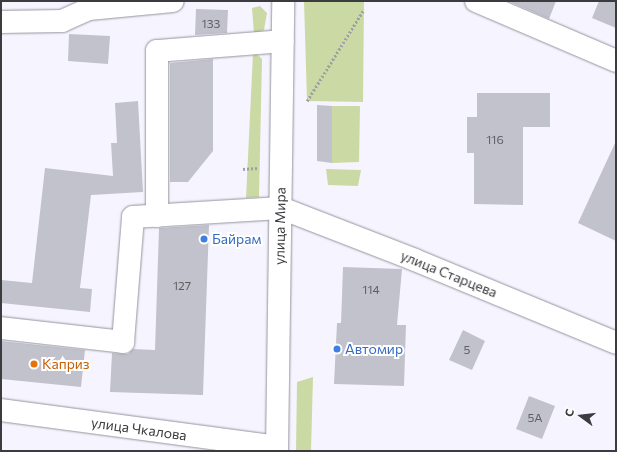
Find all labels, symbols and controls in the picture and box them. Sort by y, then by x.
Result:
house number: 133 [202,17,220,31]
house number: 116 [486,133,504,147]
street label: улица Мира [271,187,289,265]
place label: Байрам [212,231,261,247]
marker: Байрам [199,234,209,244]
street label: улица Старцева [398,247,500,301]
house number: 127 [173,279,191,293]
house number: 114 [362,283,380,297]
place label: Автомир [345,341,403,357]
house number: 5 [464,343,470,357]
marker: Автомир [332,344,342,354]
place label: Каприз [42,356,90,372]
marker: Каприз [29,359,39,369]
north arrow [561,396,601,436]
text: С [562,407,576,418]
house number: 5А [528,411,542,425]
street label: улица Чкалова [90,414,188,444]

